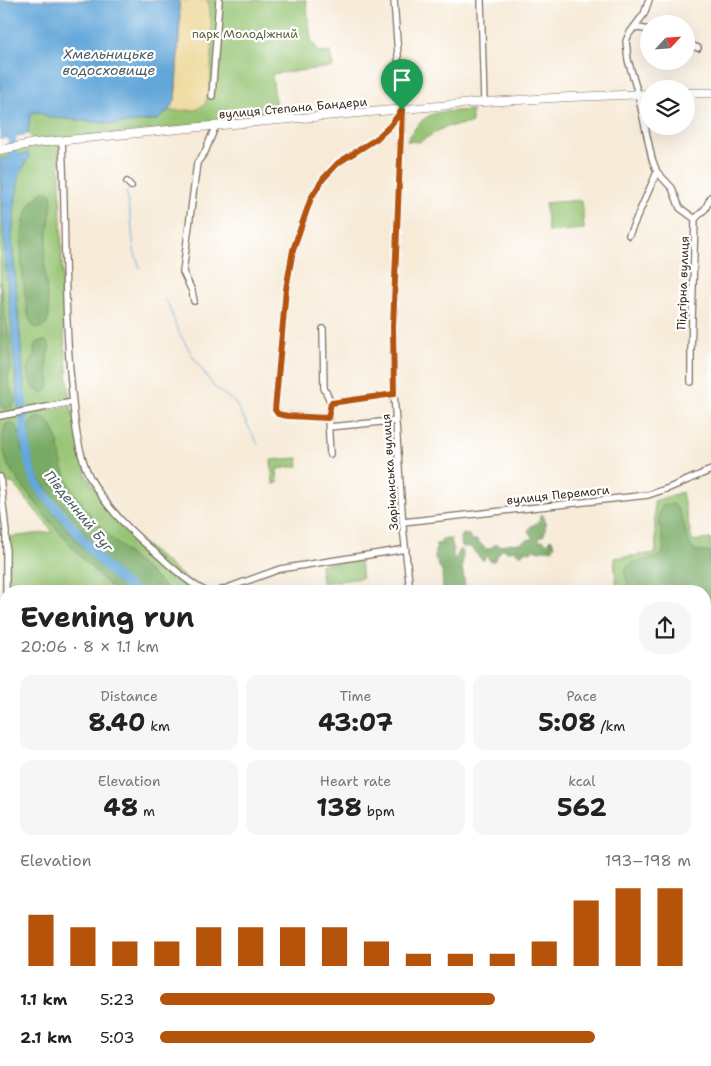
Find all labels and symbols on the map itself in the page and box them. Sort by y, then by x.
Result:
north arrow [640,15,695,70]
park label: парк Молодіжний [192,26,298,42]
water label: Хмельницьке водосховище [62,45,156,79]
pin [381,59,423,110]
street label: вулиця Степана Бандери [218,94,368,122]
street label: Підгірна вулиця [673,236,693,330]
street label: Зарічанська вулиця [378,413,402,531]
water label: Південний Буг [41,466,118,556]
street label: вулиця Перемоги [506,482,610,508]

